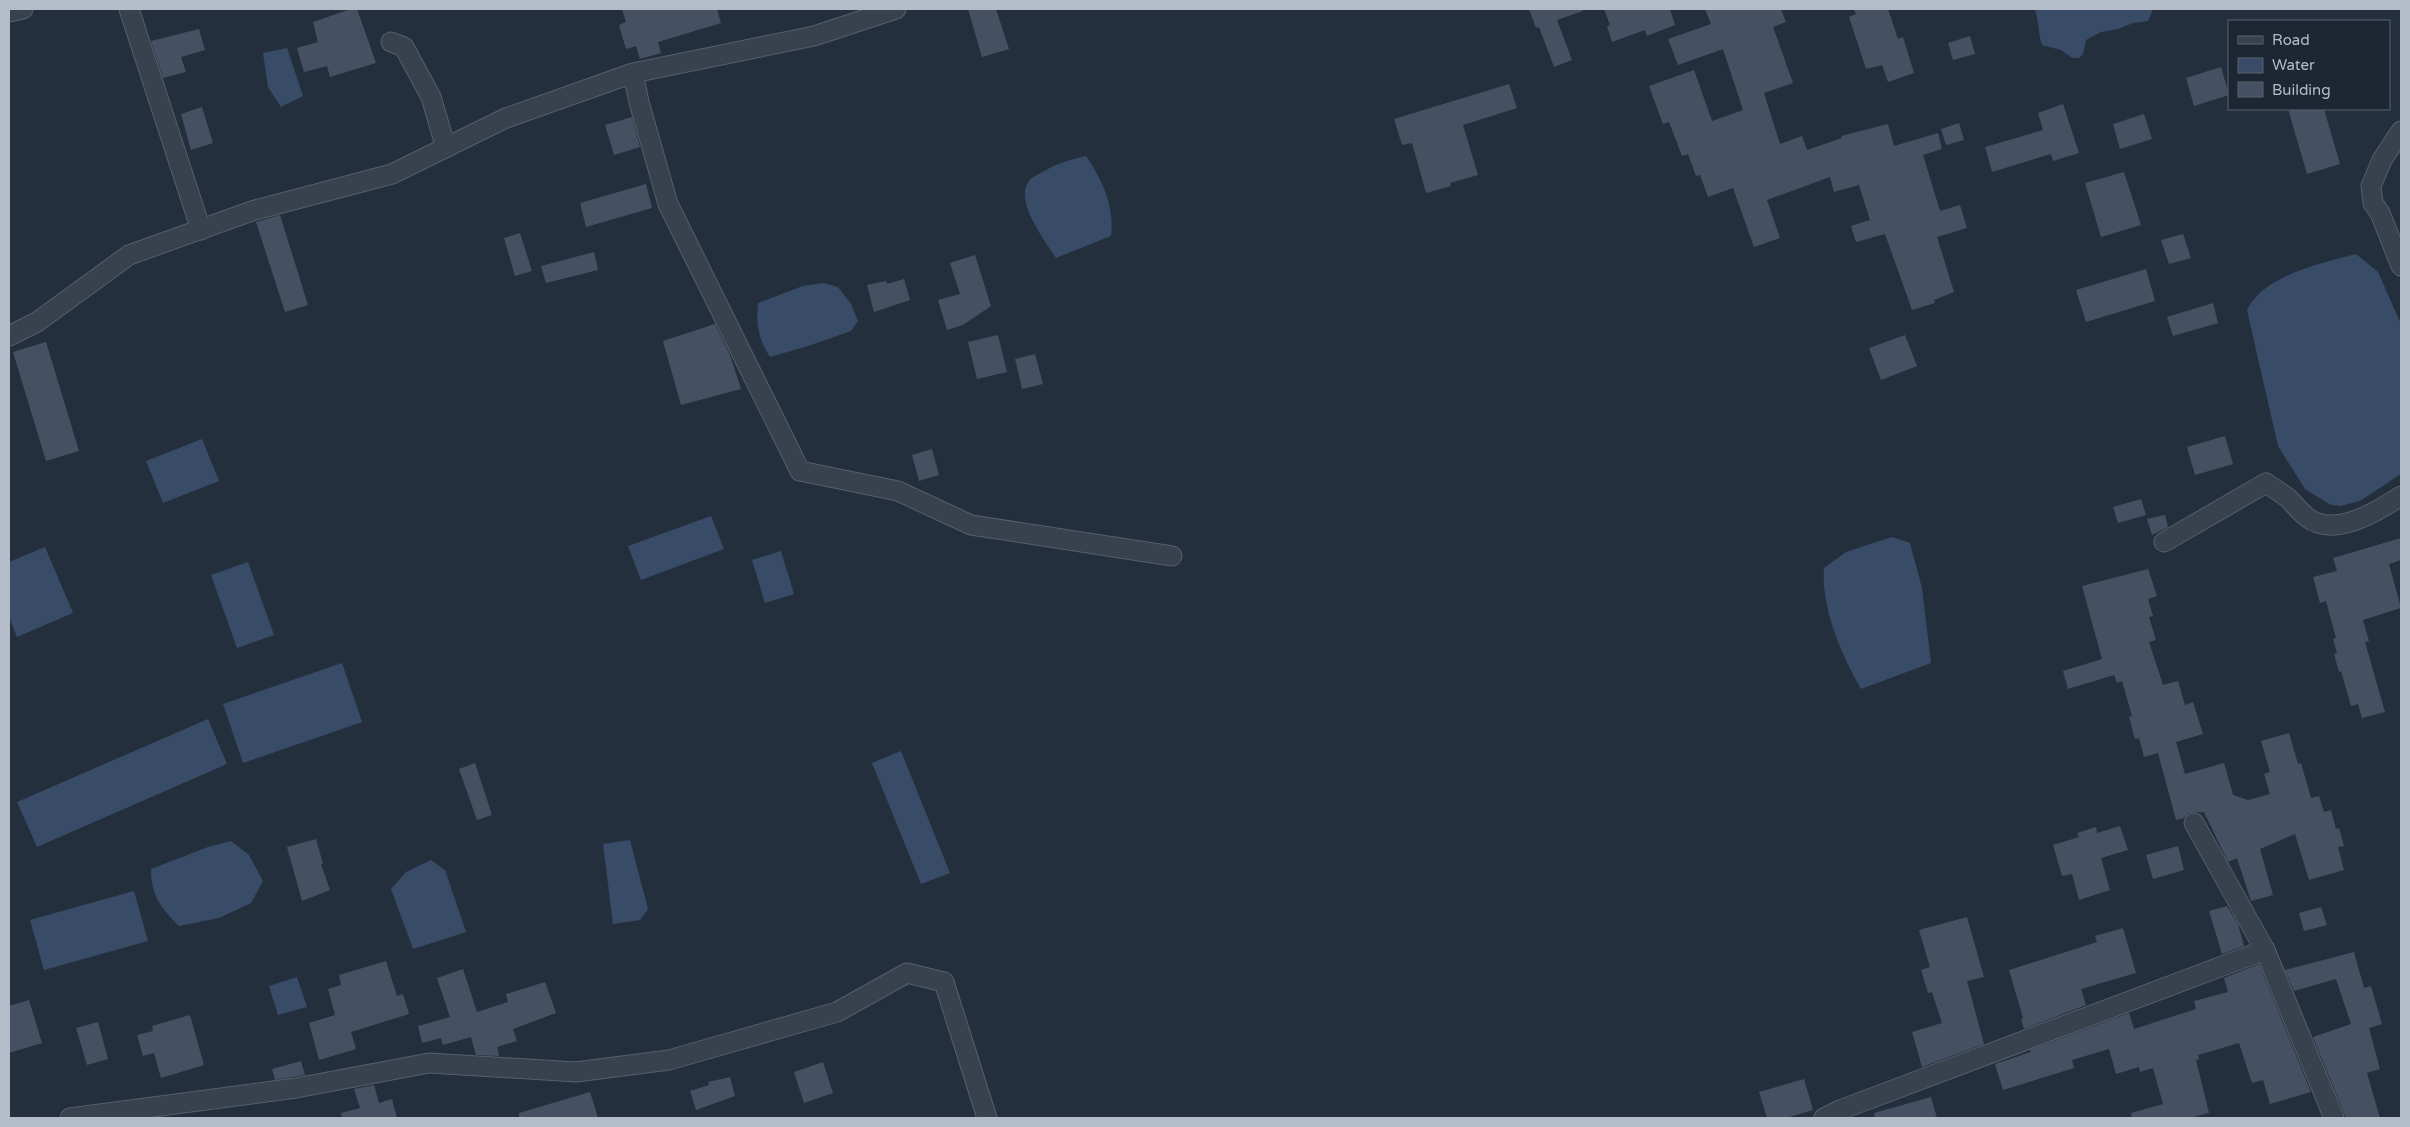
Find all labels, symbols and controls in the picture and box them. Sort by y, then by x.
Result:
legend [2228,20,2390,110]
text: Road [2272,31,2310,49]
text: Water [2272,56,2315,74]
text: Building [2272,81,2331,99]

